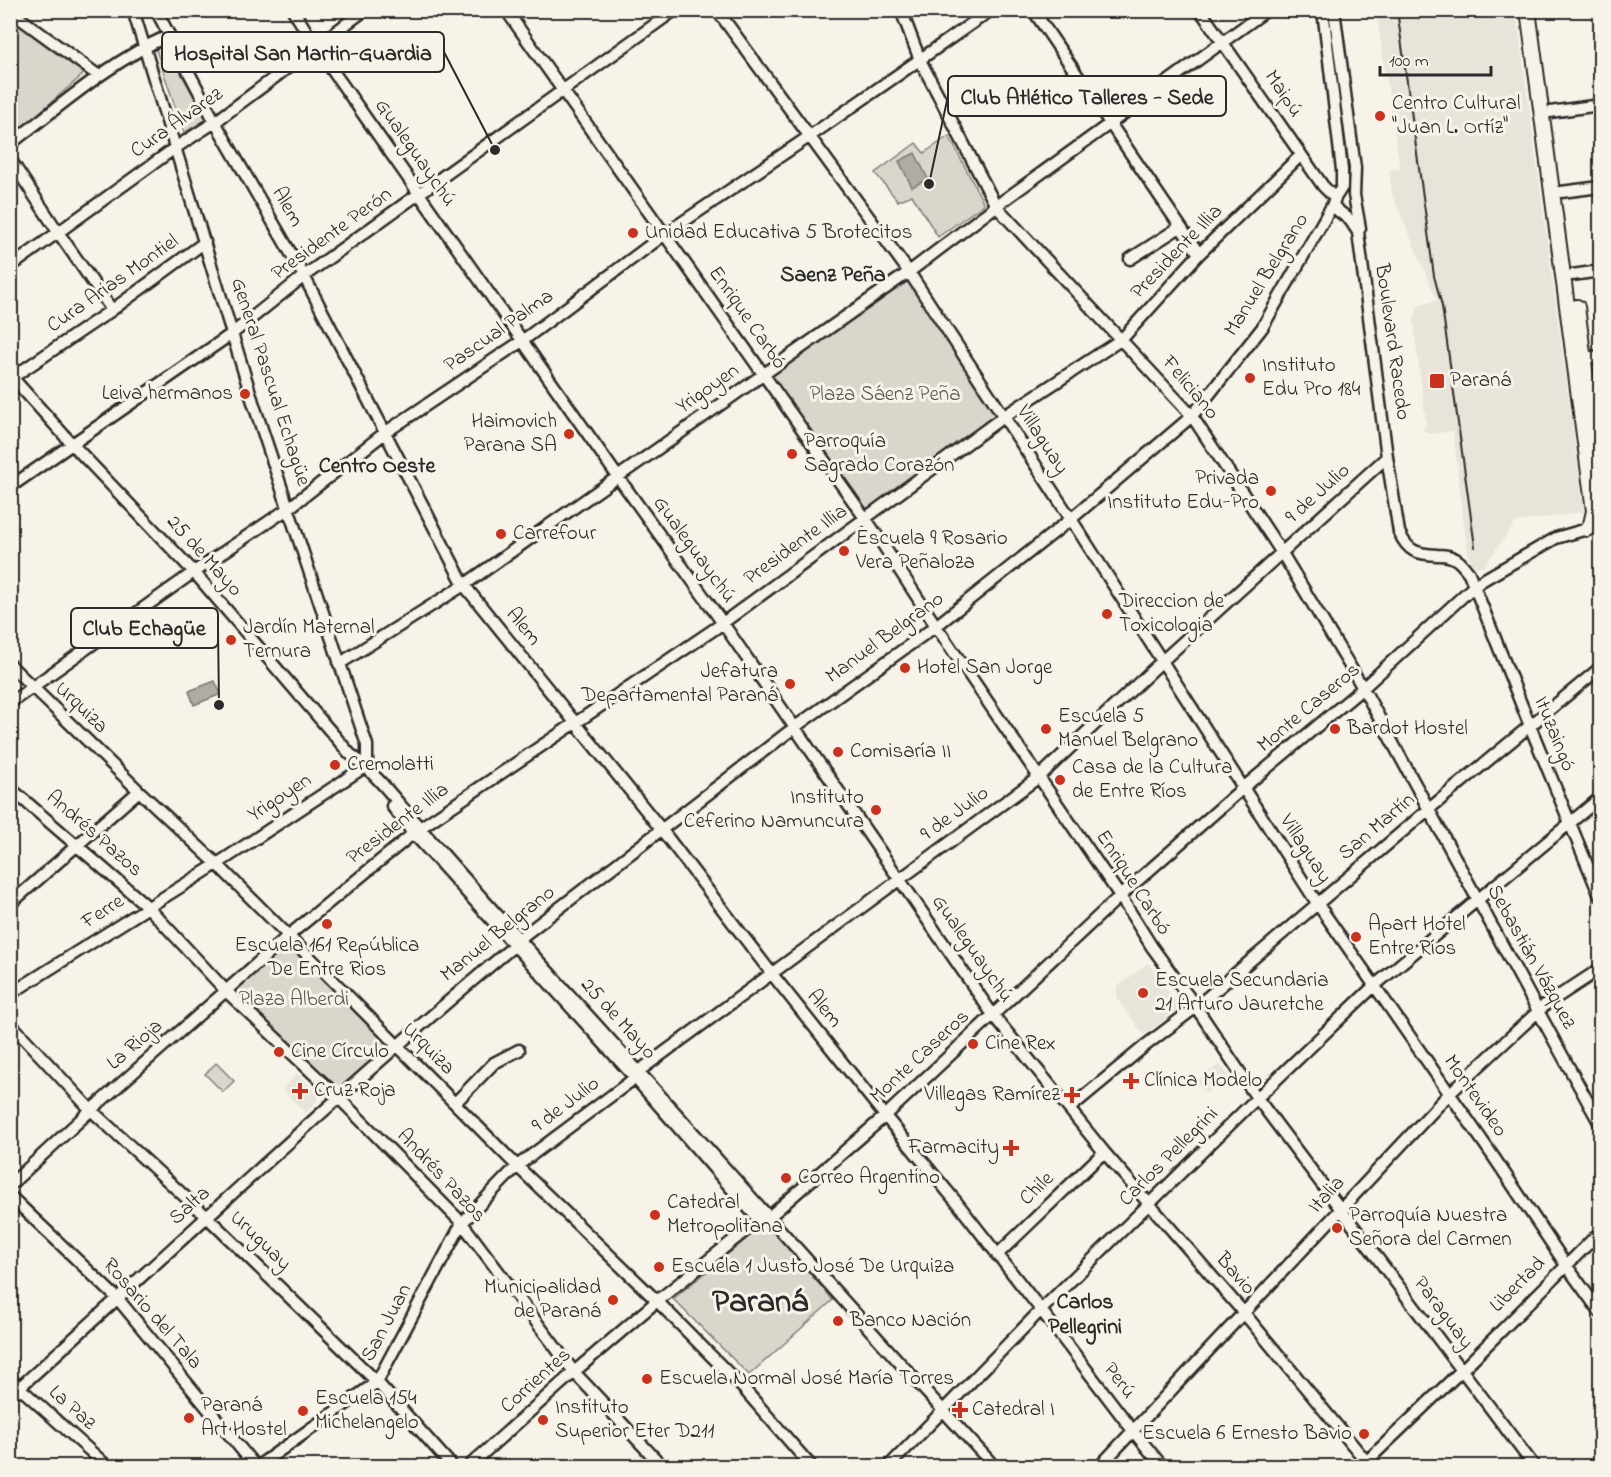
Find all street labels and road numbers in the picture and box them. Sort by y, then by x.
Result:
street label: Maipú [1256,64,1310,124]
street label: Cura Álvarez [124,79,230,166]
street label: Gualeguaychú [365,93,463,214]
street label: Presidente Perón [265,180,399,288]
street label: Alem [263,181,311,233]
street label: Presidente Illia [1124,198,1230,306]
street label: Manuel Belgrano [1217,208,1319,343]
street label: Cura Arias Montiel [41,227,185,341]
street label: Enrique Carbó [700,260,794,376]
street label: Boulevard Racedo [1366,261,1418,422]
street label: General Pascual Echagüe [220,274,318,491]
street label: Pascual Palma [438,282,560,380]
street label: Feliciano [1153,348,1226,427]
street label: Yrigoyen [670,356,747,423]
street label: Villaguay [1006,398,1076,482]
street label: 9 de Julio [1279,457,1357,531]
street label: Gualeguaychú [643,490,743,611]
street label: Presidente Illia [738,497,854,593]
street label: 25 de Mayo [157,508,249,605]
street label: Manuel Belgrano [819,585,952,693]
street label: Alem [498,601,548,653]
street label: Monte Caseros [1251,656,1367,760]
street label: Urquiza [47,675,115,741]
street label: Ituzaingó [1524,692,1583,777]
street label: Yrigoyen [242,766,319,832]
street label: Presidente Illia [340,775,456,873]
street label: 9 de Julio [914,779,996,849]
street label: Andrés Pazos [39,783,149,885]
street label: San Martín [1332,786,1422,868]
street label: Villaguay [1269,807,1339,891]
street label: Enrique Carbó [1088,824,1178,942]
street label: Manuel Belgrano [434,878,563,991]
street label: Sebastián Vázquez [1479,879,1583,1035]
street label: Ferre [75,887,131,938]
street label: Gualeguaychú [922,889,1020,1010]
street label: 25 de Mayo [571,971,663,1068]
street label: Alem [799,983,849,1035]
street label: Monte Caseros [863,1003,977,1111]
street label: La Rioja [100,1012,170,1078]
street label: Urquiza [395,1016,461,1082]
street label: Montevideo [1436,1049,1514,1143]
street label: 9 de Julio [526,1069,606,1141]
street label: Carlos Pellegrini [1112,1100,1227,1215]
street label: Andrés Pazos [389,1122,493,1230]
street label: Chile [1013,1165,1062,1213]
street label: Italia [1302,1169,1352,1221]
street label: Salta [163,1179,217,1233]
street label: Uruguay [221,1204,298,1280]
street label: Bavio [1207,1245,1262,1302]
street label: Libertad [1483,1250,1553,1320]
street label: Rosario del Tala [95,1252,209,1376]
street label: Paraguay [1404,1270,1480,1357]
street label: San Juan [354,1279,420,1367]
street label: Corrientes [494,1341,578,1421]
street label: Perú [1095,1356,1143,1406]
street label: La Paz [41,1378,103,1438]

